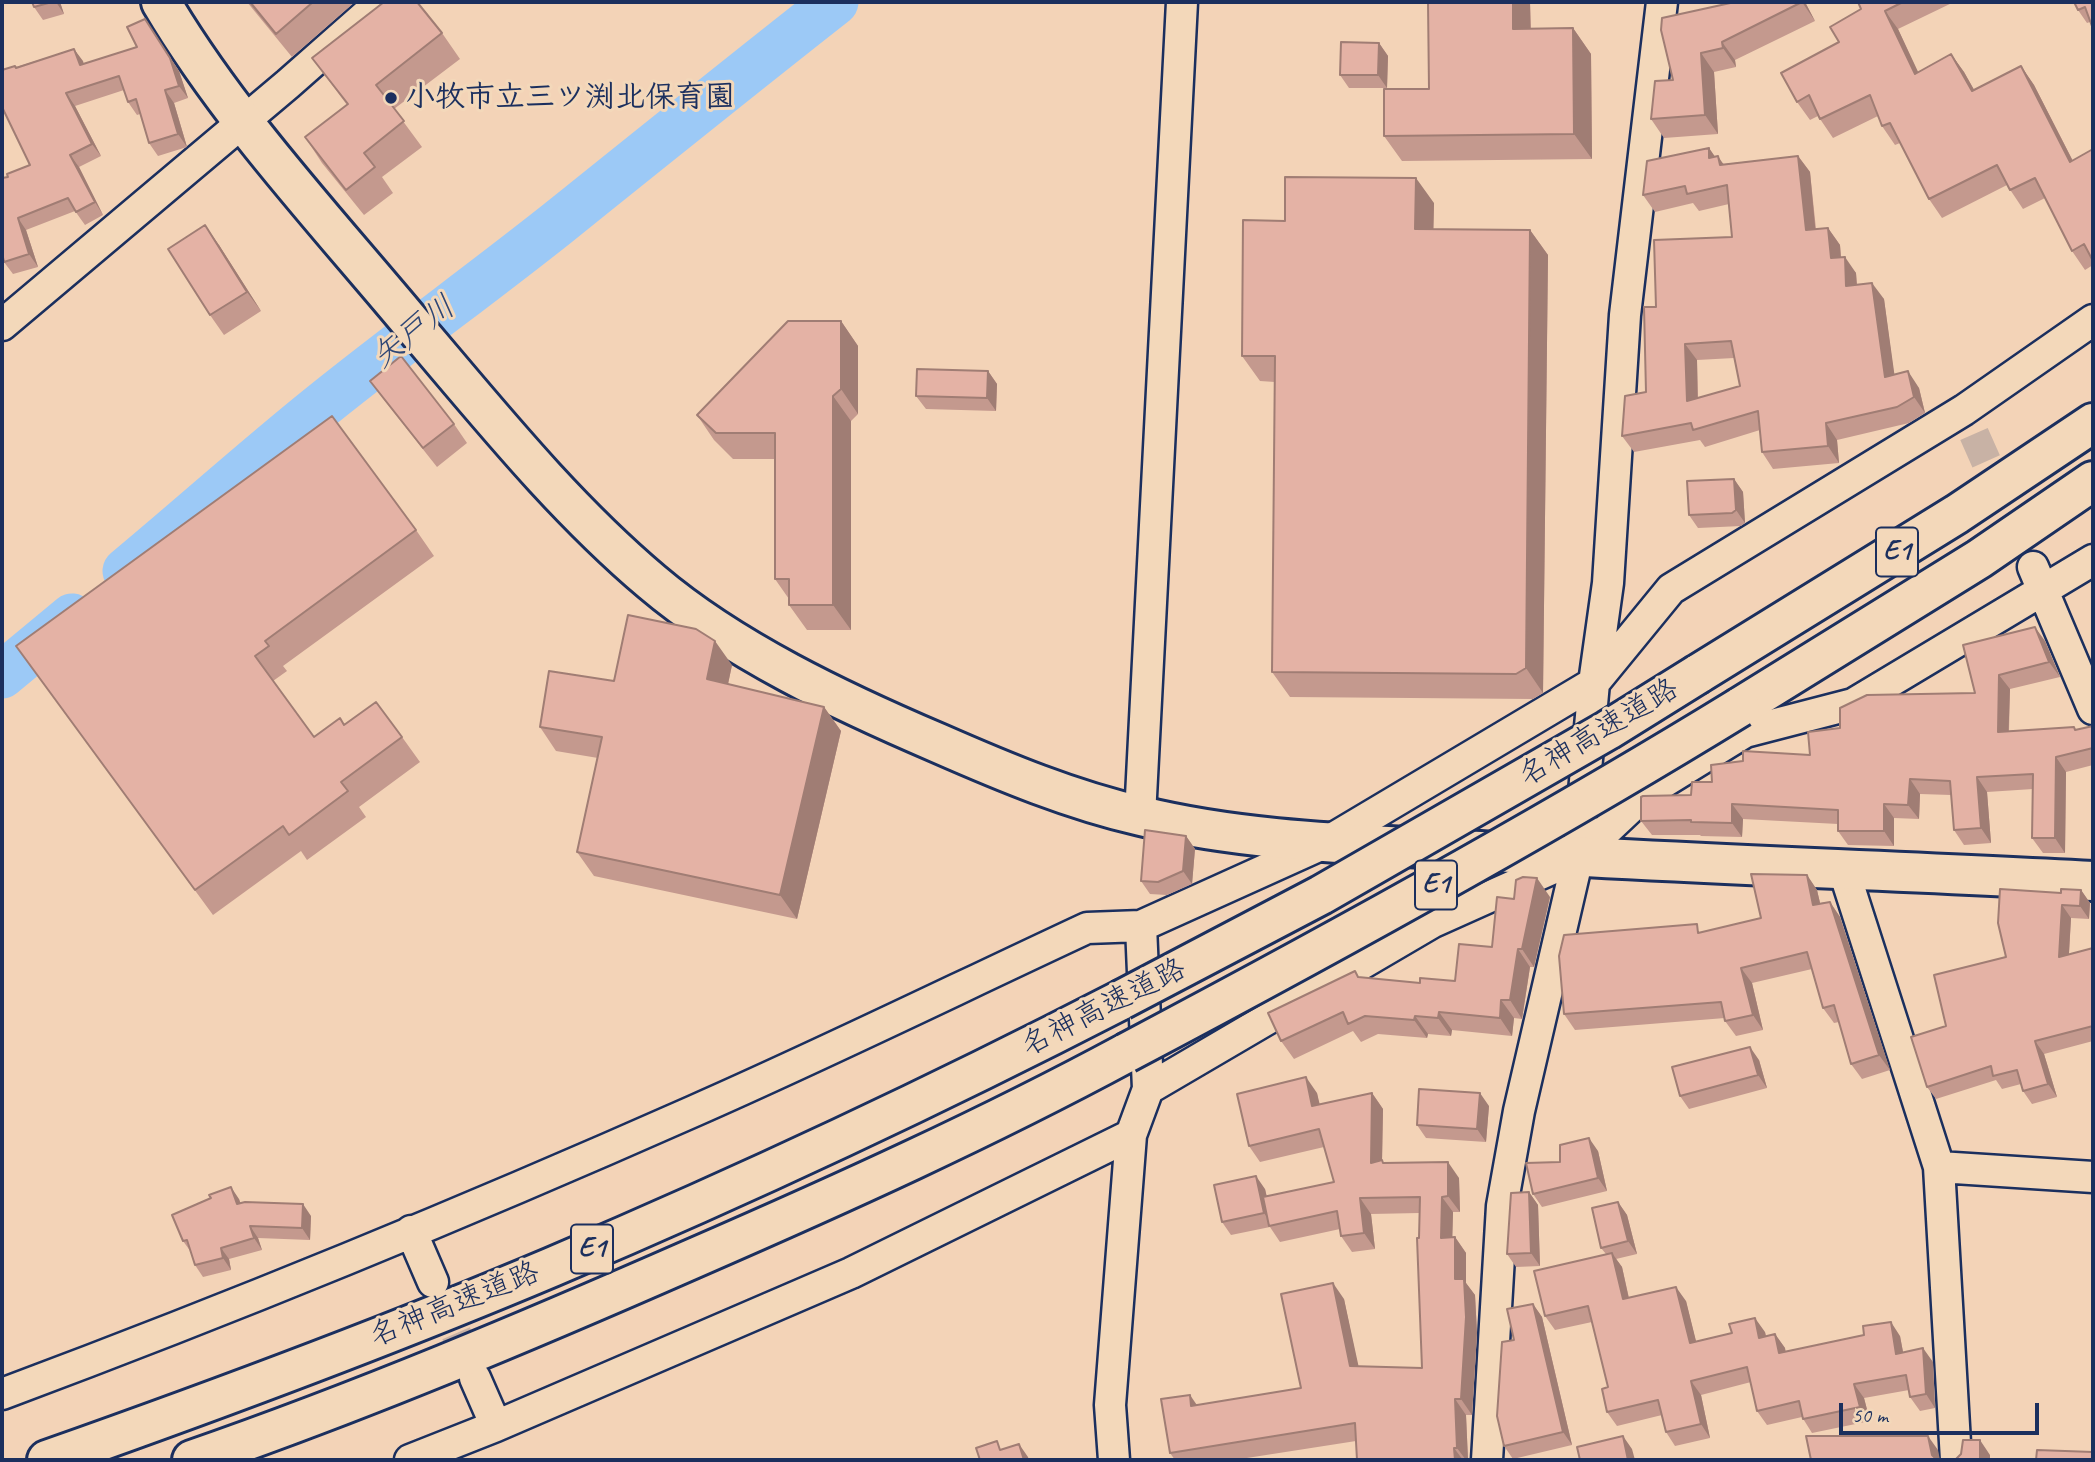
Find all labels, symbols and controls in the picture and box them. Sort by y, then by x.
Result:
place label: 小牧市立三ツ渕北保育園 [405,80,735,116]
marker: 小牧市立三ツ渕北保育園 [383,90,399,106]
water label: 矢戸川 [364,288,464,378]
road number: E1 [1876,528,1918,576]
street label: 名神高速道路 [1513,671,1685,795]
road number: E1 [1415,860,1457,910]
street label: 名神高速道路 [1016,951,1192,1065]
road number: E1 [571,1224,613,1274]
street label: 名神高速道路 [365,1255,545,1355]
scale bar [1843,1388,2042,1432]
text: 50 m [1852,1402,1888,1428]

